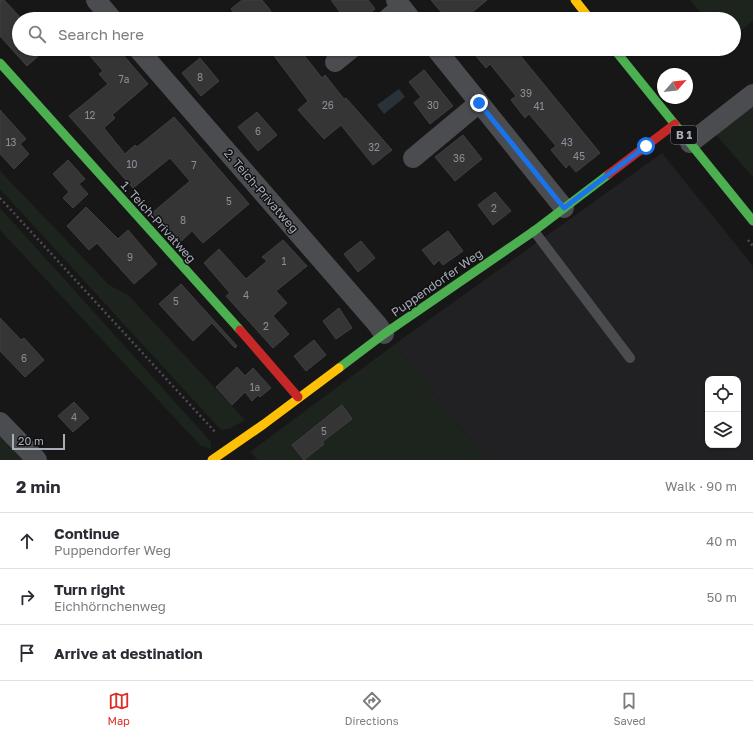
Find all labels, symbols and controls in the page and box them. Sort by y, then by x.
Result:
search box [12,12,741,56]
icon: search [26,23,48,45]
text: Search here [58,25,144,43]
north arrow [657,68,693,104]
house number: 8 [197,71,203,83]
house number: 7a [119,73,129,85]
house number: 39 [520,87,532,99]
route end [470,94,488,112]
house number: 26 [322,99,334,111]
house number: 30 [427,99,439,111]
house number: 41 [534,100,545,112]
house number: 12 [85,109,96,121]
house number: 6 [255,125,261,137]
road number: B 1 [671,126,697,144]
house number: 13 [6,136,16,148]
house number: 43 [561,136,573,148]
route start [637,137,655,155]
house number: 32 [368,141,380,153]
street label: 2. Teich-Privatweg [221,146,302,236]
house number: 45 [573,150,585,162]
house number: 36 [453,152,465,164]
house number: 10 [126,158,138,170]
house number: 7 [191,159,197,171]
street label: 1. Teich-Privatweg [118,178,199,266]
house number: 5 [226,195,232,207]
house number: 2 [491,202,497,214]
house number: 8 [180,214,186,226]
street label: Puppendorfer Weg [388,245,485,320]
house number: 9 [127,251,133,263]
house number: 1 [282,255,287,267]
house number: 4 [243,289,249,301]
house number: 5 [173,295,179,307]
house number: 2 [263,320,269,332]
house number: 6 [21,352,27,364]
map controls [705,376,741,448]
button: locate [705,376,741,412]
house number: 1a [250,381,260,393]
house number: 4 [71,411,77,423]
button: layers [705,412,741,448]
house number: 5 [321,425,327,437]
scale bar [12,432,65,451]
text: 20 m [18,434,44,447]
text: 2 min [16,476,60,497]
text: Walk · 90 m [665,478,737,494]
text: Continue [54,524,120,542]
icon: ahead [16,530,38,552]
text: 40 m [706,533,737,549]
text: Puppendorfer Weg [54,542,171,558]
text: Turn right [54,580,125,598]
icon: right [16,586,38,608]
text: 50 m [707,589,737,605]
text: Eichhörnchenweg [54,598,166,614]
icon: arrive [16,642,38,664]
text: Arrive at destination [54,644,203,662]
tab: Map [107,690,130,727]
tab: Directions [345,690,399,727]
tab: Saved [613,690,646,727]

